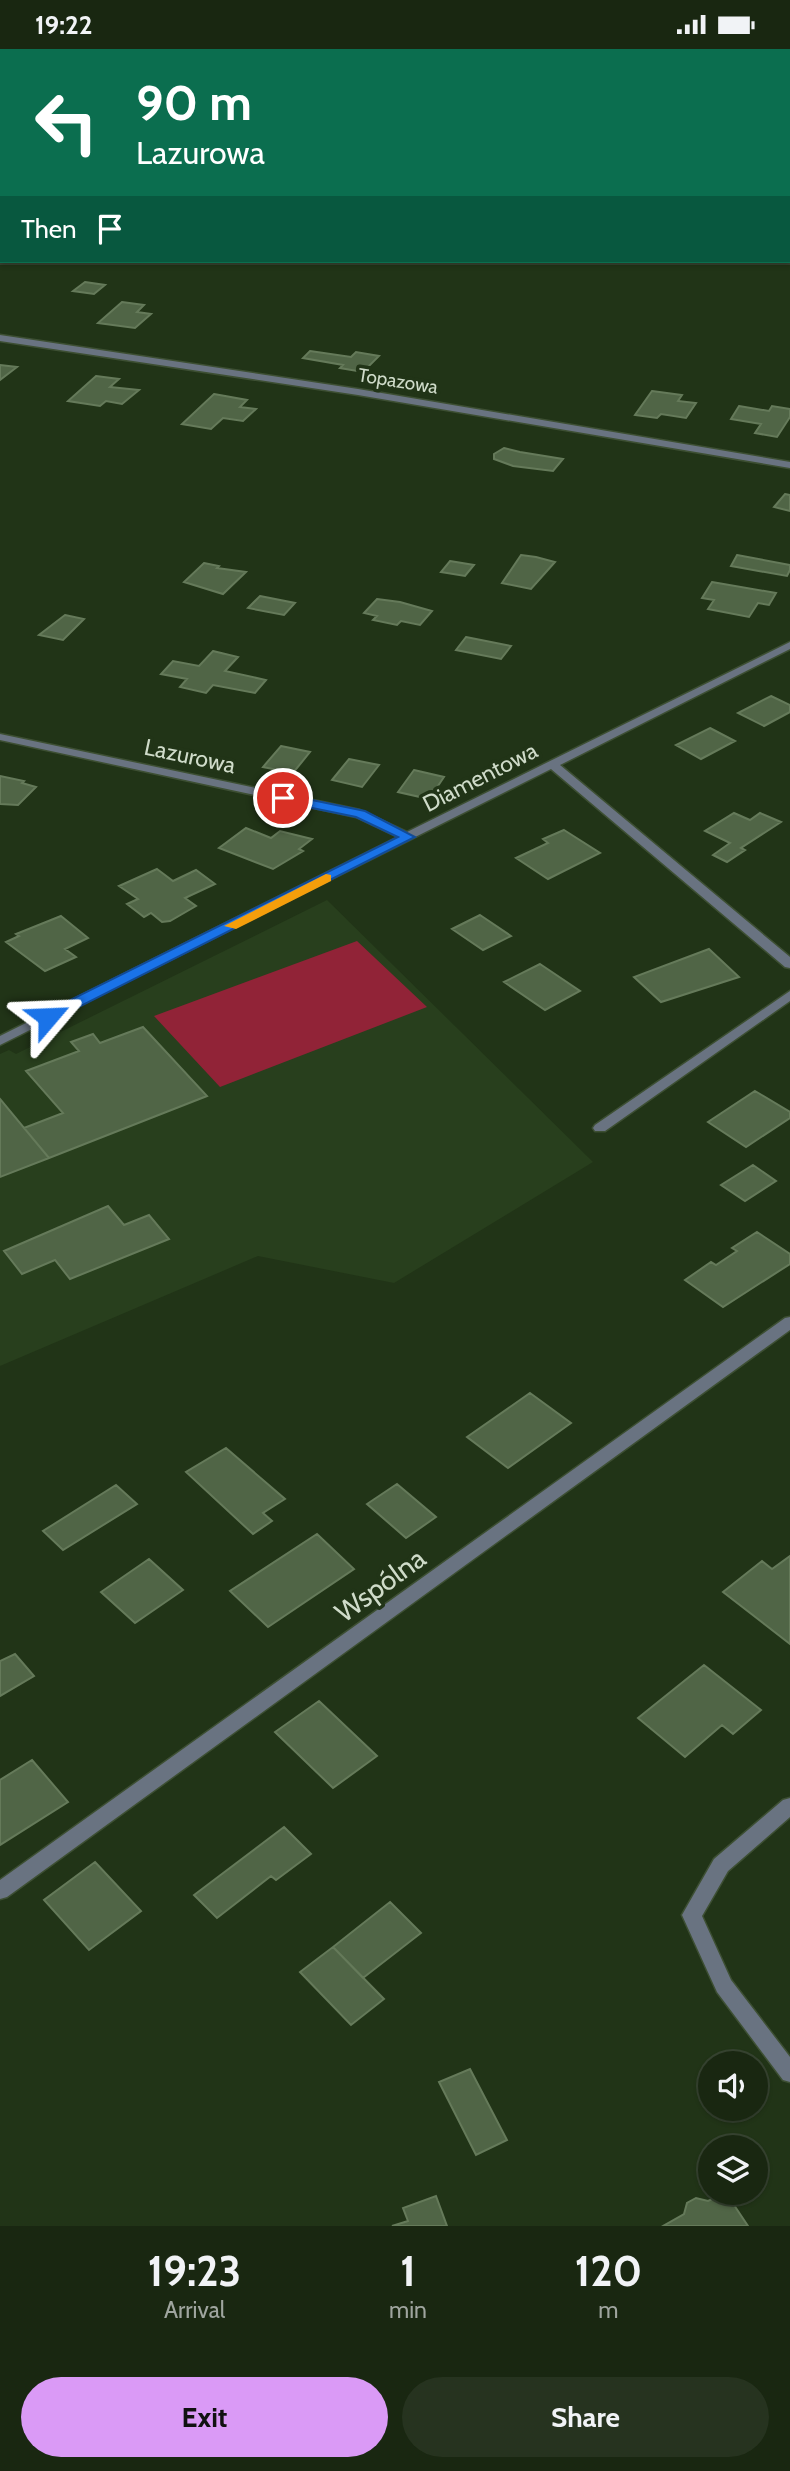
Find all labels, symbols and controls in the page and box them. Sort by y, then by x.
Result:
text: 19:22 [35,9,93,41]
text: 90 m [136,73,252,132]
icon: left [21,77,112,168]
text: Lazurowa [136,133,265,172]
icon: arrive [91,210,129,248]
text: Then [21,213,77,245]
street label: Topazowa [356,363,440,399]
street label: Lazurowa [142,733,238,779]
street label: Diamentowa [418,736,542,818]
pin [253,768,313,828]
icon: arrive [264,779,302,817]
position arrow [11,980,85,1054]
street label: Wspólna [328,1540,432,1629]
map controls [698,2051,768,2205]
button: sound [698,2051,768,2121]
button: layers [698,2135,768,2205]
text: 19:23 [148,2245,241,2297]
text: 1 [400,2245,416,2297]
text: 120 [575,2245,642,2297]
text: Arrival [164,2296,225,2324]
text: min [389,2296,427,2324]
text: m [598,2296,619,2324]
button: Exit [21,2377,388,2457]
button: Share [402,2377,769,2457]

